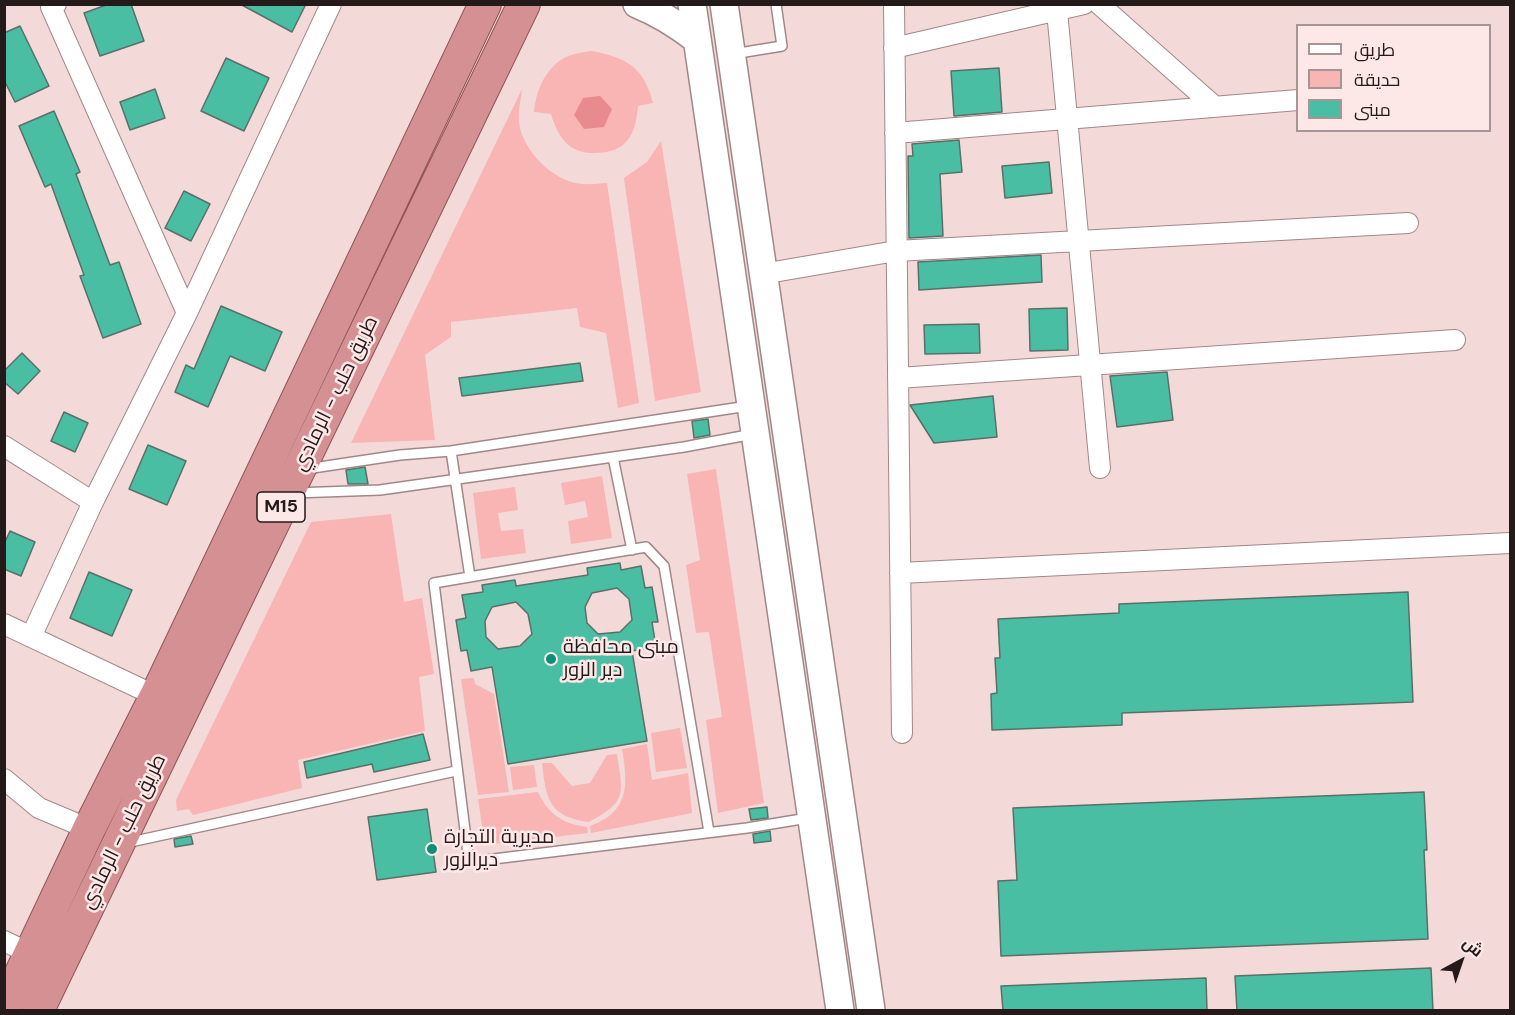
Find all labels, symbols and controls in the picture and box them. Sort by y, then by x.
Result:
legend [1296,24,1491,132]
text: طريق [1354,38,1395,62]
text: حديقة [1354,68,1400,92]
text: مبنى [1354,98,1391,122]
street label: طريق حلب - الرمادي [288,313,384,475]
road number: M15 [257,492,305,522]
place label: مبنى محافظة دير الزور [563,636,679,683]
marker: مبنى محافظة دير الزور [544,652,558,666]
street label: طريق حلب - الرمادي [76,751,172,913]
place label: مديرية التجارة ديرالزور [444,826,554,873]
marker: مديرية التجارة ديرالزور [425,842,439,856]
north arrow [1431,931,1491,991]
text: ش [1458,932,1488,961]

